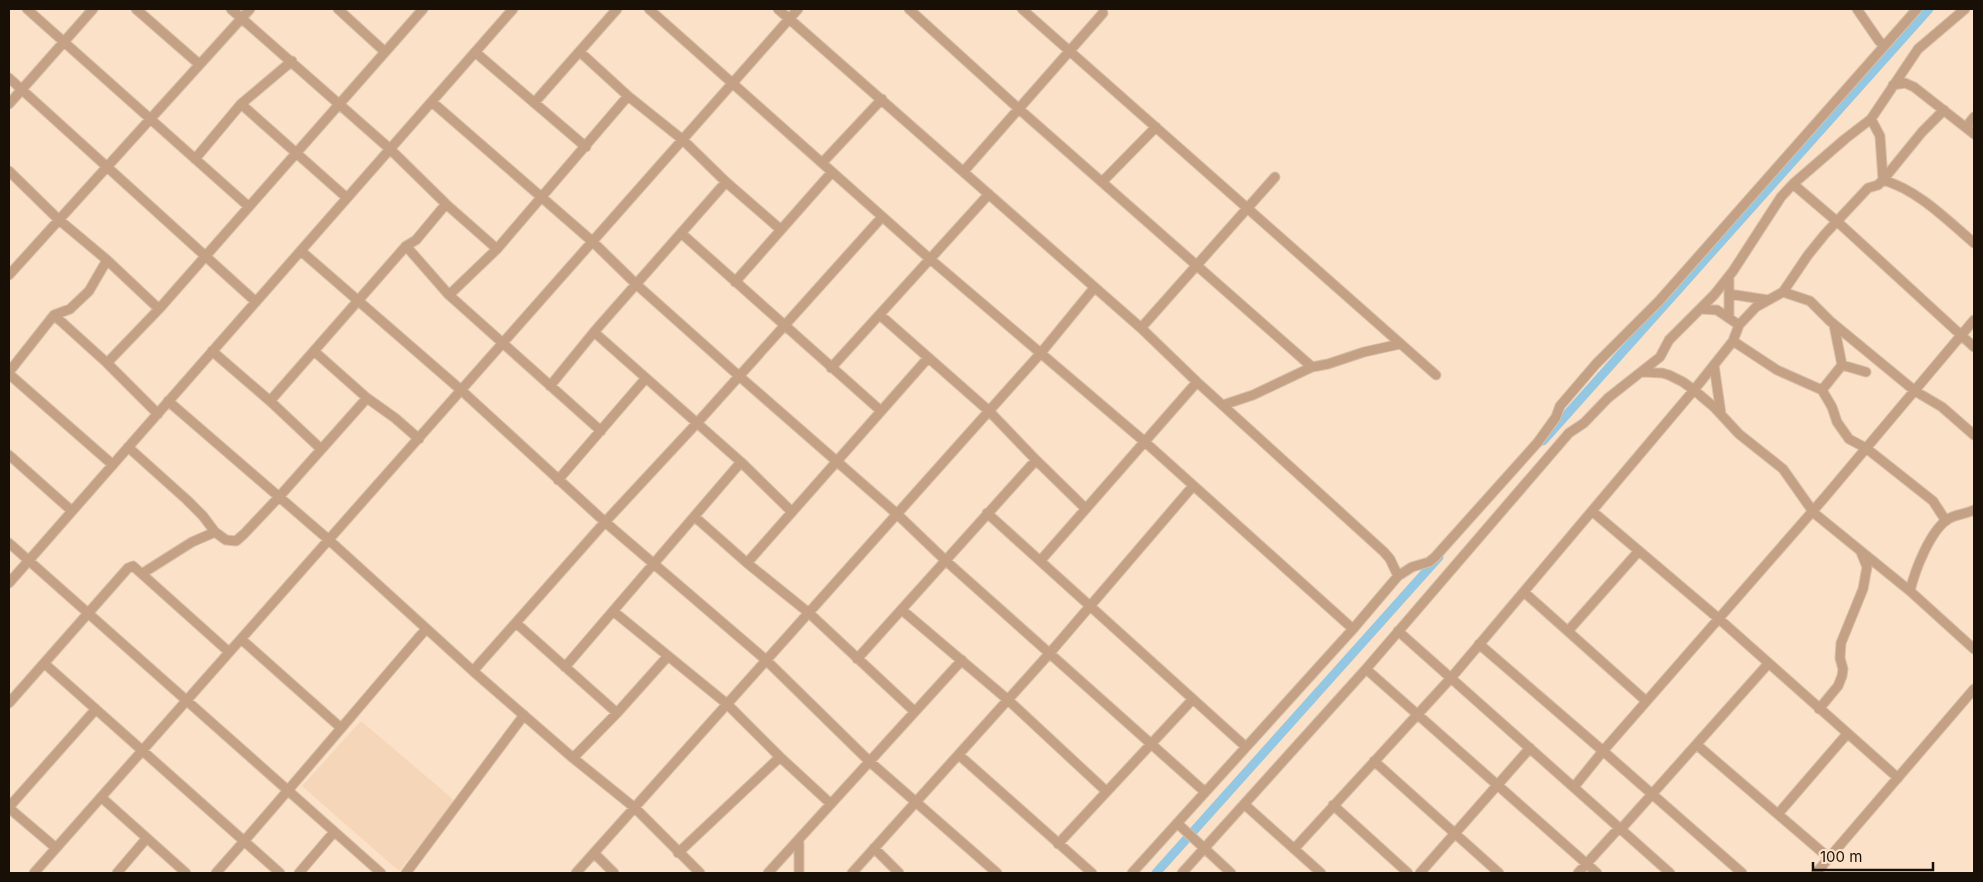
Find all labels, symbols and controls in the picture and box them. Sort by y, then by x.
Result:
scale bar [1813,840,1933,872]
text: 100 m [1820,847,1862,866]

